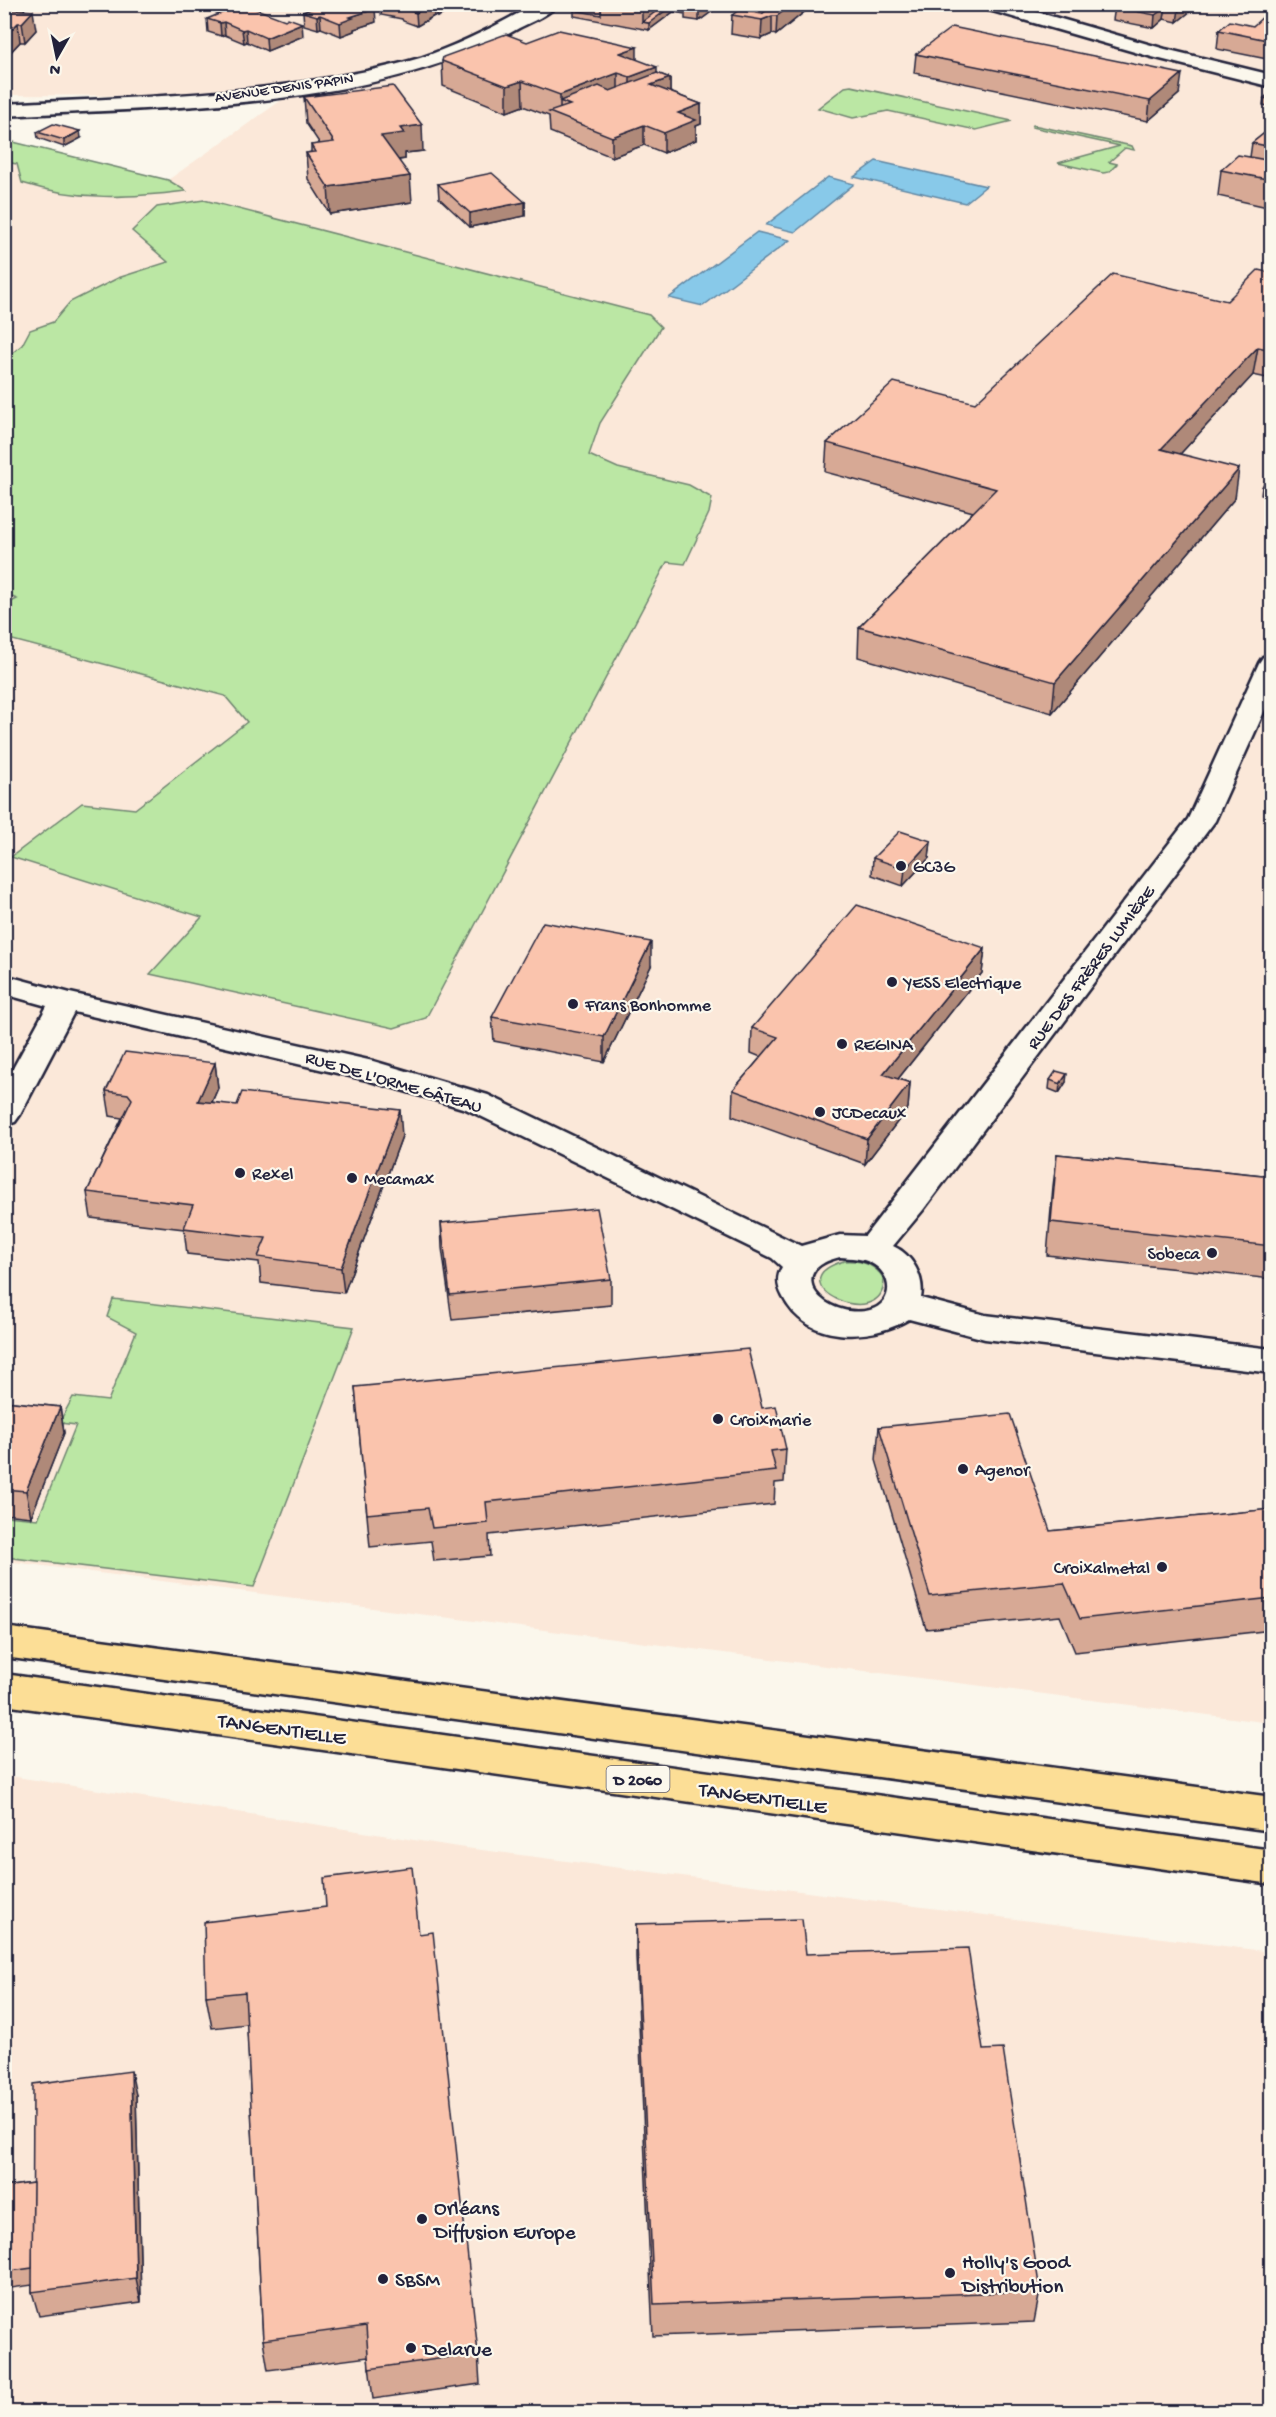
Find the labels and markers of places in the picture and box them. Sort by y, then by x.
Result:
place label: GC3G [913,858,955,879]
marker: GC3G [894,859,908,873]
place label: YESS Electrique [902,974,1022,995]
marker: YESS Electrique [885,975,899,989]
place label: Frans Bonhomme [584,996,712,1017]
marker: Frans Bonhomme [566,997,580,1011]
place label: REGINA [854,1036,914,1057]
marker: REGINA [835,1037,849,1051]
place label: JCDecaux [832,1104,907,1125]
marker: JCDecaux [813,1105,827,1119]
place label: Rexel [252,1165,293,1186]
marker: Rexel [233,1166,247,1180]
place label: Mecamax [364,1170,435,1191]
marker: Mecamax [345,1171,359,1185]
place label: Sobeca [1147,1245,1201,1266]
marker: Sobeca [1205,1246,1219,1260]
place label: Croixmarie [730,1411,812,1432]
marker: Croixmarie [711,1412,725,1426]
place label: Agenor [975,1461,1031,1482]
marker: Agenor [956,1462,970,1476]
place label: Croixalmetal [1054,1559,1150,1580]
marker: Croixalmetal [1155,1560,1169,1574]
place label: Orléans Diffusion Europe [432,2198,577,2247]
marker: Orléans Diffusion Europe [415,2212,429,2226]
place label: Holly's Good Distribution [960,2252,1072,2301]
marker: Holly's Good Distribution [943,2266,957,2280]
place label: SBSM [395,2270,440,2295]
marker: SBSM [376,2272,390,2286]
place label: Delarue [421,2339,493,2364]
marker: Delarue [404,2341,418,2355]

